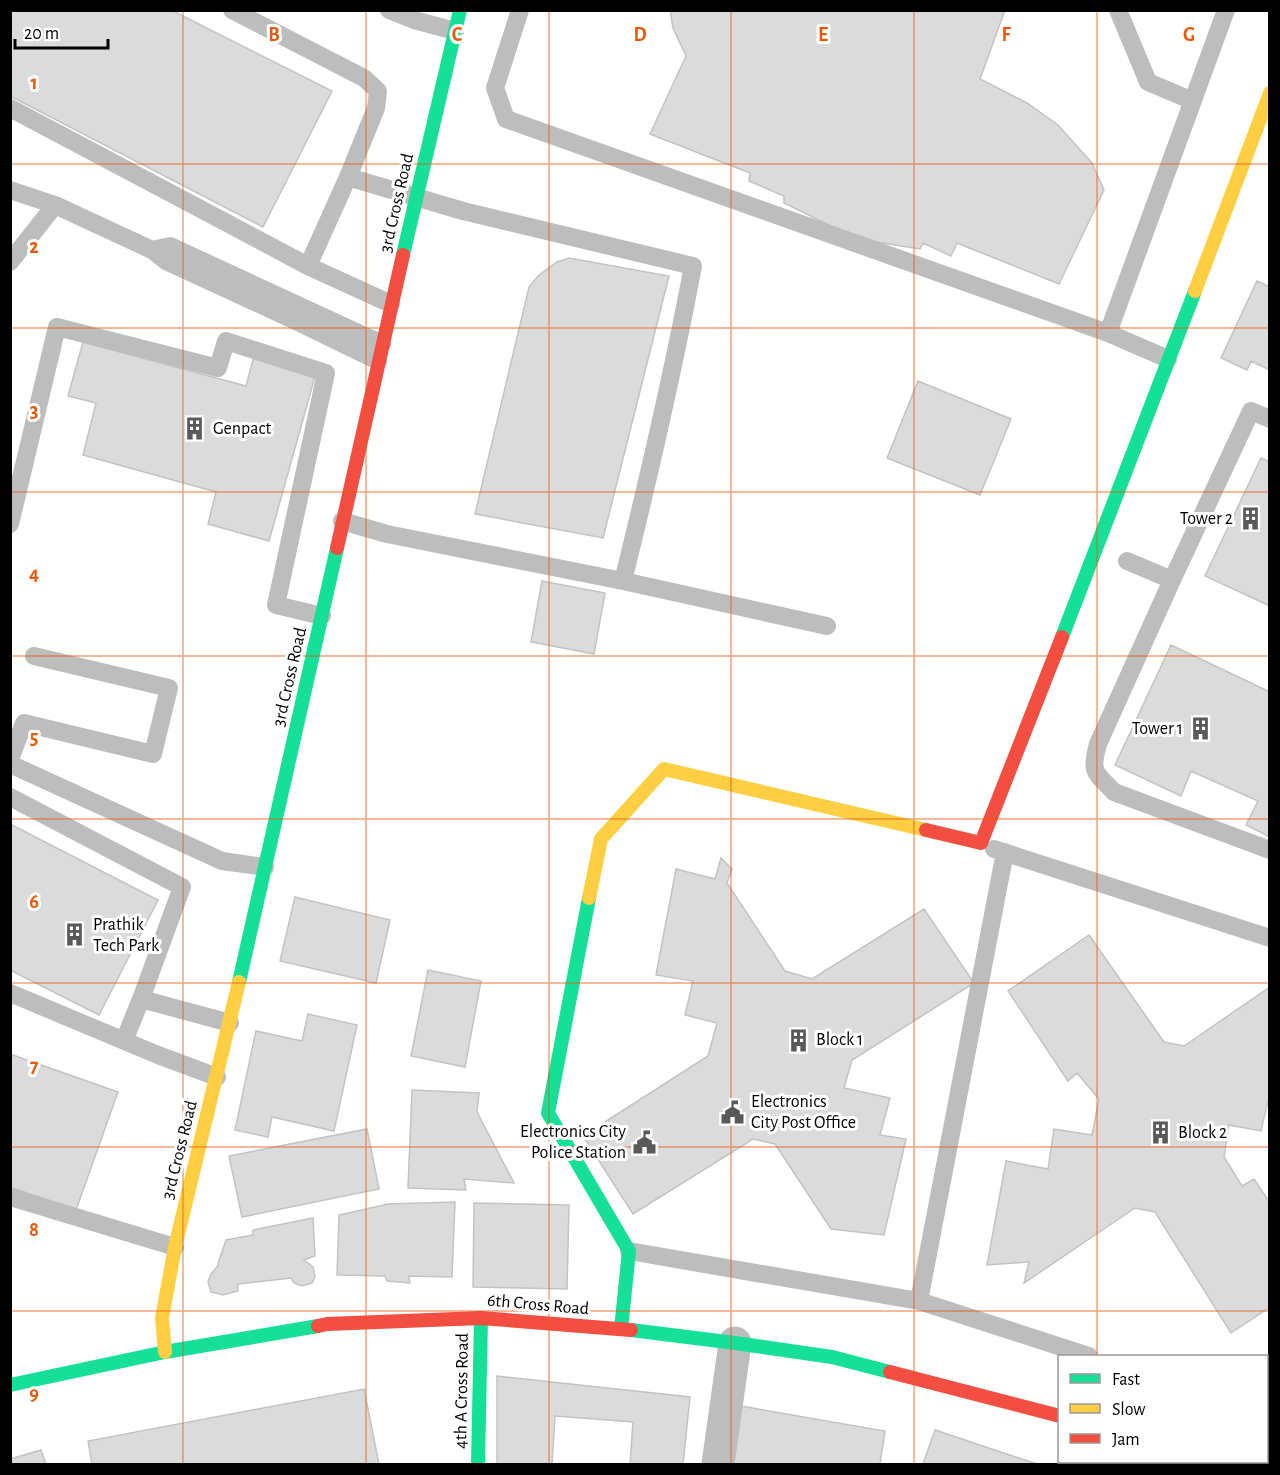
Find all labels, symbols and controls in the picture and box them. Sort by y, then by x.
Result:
scale bar [15,12,108,50]
text: 20 m [24,25,59,43]
text: B [268,25,280,45]
text: C [452,25,463,45]
text: D [633,25,647,45]
text: E [818,25,828,45]
text: F [1001,25,1011,45]
text: G [1183,25,1195,45]
text: 1 [30,73,38,93]
street label: 3rd Cross Road [377,152,417,254]
text: 2 [29,237,39,257]
text: 3 [30,401,38,421]
building icon: Genpact [182,416,208,442]
place label: Genpact [213,420,271,438]
building icon: Tower 2 [1238,506,1264,532]
place label: Tower 2 [1180,510,1233,528]
text: 4 [29,564,39,584]
street label: 3rd Cross Road [270,626,310,728]
building icon: Tower 1 [1188,716,1214,742]
place label: Tower 1 [1132,720,1183,738]
text: 5 [30,728,38,748]
text: 6 [29,892,39,912]
place label: Prathik Tech Park [93,916,160,955]
building icon: Prathik Tech Park [62,922,88,948]
building icon: Block 1 [785,1027,811,1053]
place label: Block 1 [816,1031,863,1049]
text: 7 [30,1056,39,1076]
place label: Electronics City Post Office [751,1093,856,1132]
street label: 3rd Cross Road [159,1099,201,1201]
public building icon: Electronics City Post Office [720,1099,746,1125]
building icon: Block 2 [1147,1120,1173,1146]
place label: Electronics City Police Station [520,1123,626,1162]
place label: Block 2 [1178,1124,1227,1142]
public building icon: Electronics City Police Station [631,1129,657,1155]
text: 8 [29,1220,39,1240]
street label: 6th Cross Road [486,1292,590,1318]
street label: 4th A Cross Road [452,1333,472,1449]
legend [1058,1355,1268,1463]
text: Fast [1112,1371,1140,1389]
text: 9 [29,1384,39,1404]
text: Slow [1112,1401,1145,1419]
text: Jam [1112,1431,1140,1449]

